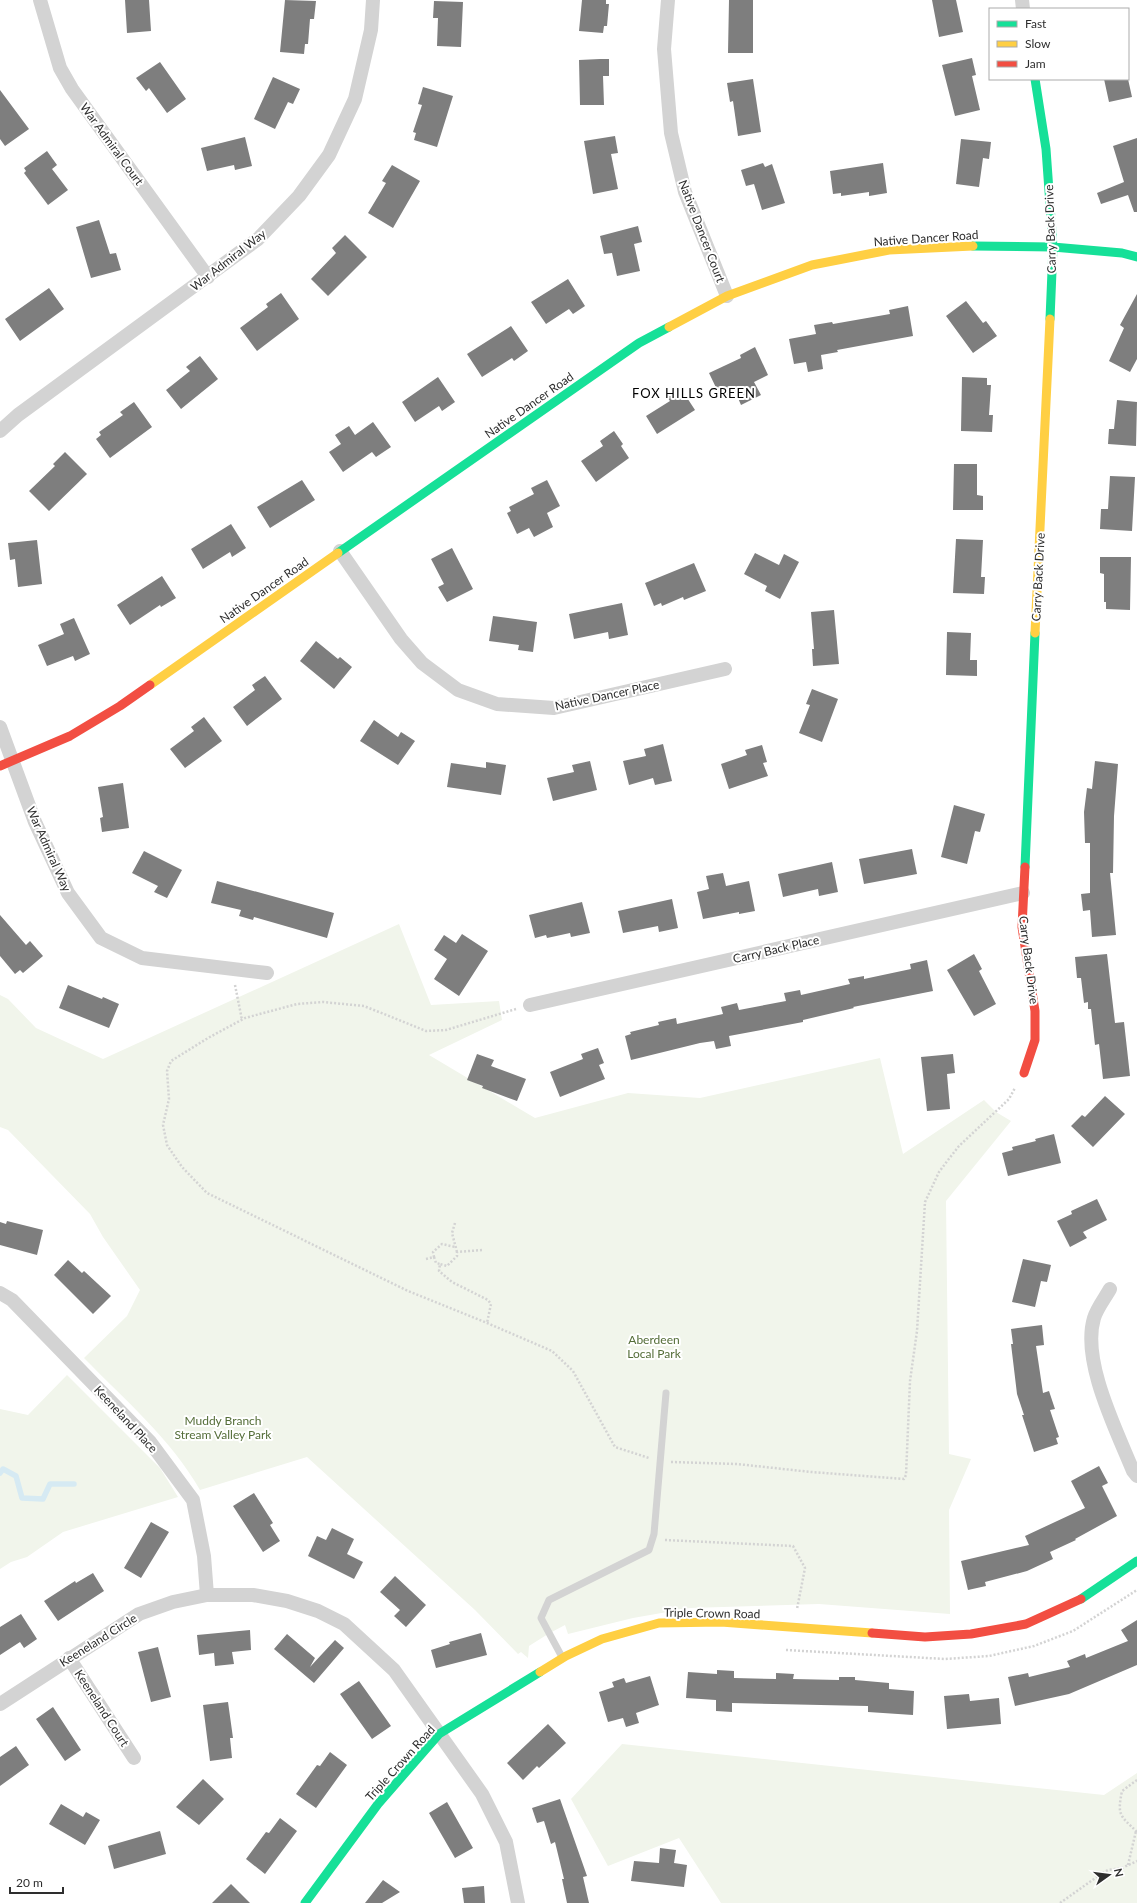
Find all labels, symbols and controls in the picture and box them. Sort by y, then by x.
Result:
legend [989,8,1129,80]
text: Fast [1025,16,1047,31]
text: Slow [1025,36,1051,51]
text: Jam [1025,56,1046,71]
street label: War Admiral Court [77,100,147,189]
street label: Native Dancer Court [676,178,729,285]
street label: Carry Back Drive [1041,184,1059,274]
street label: War Admiral Way [187,225,269,294]
street label: Native Dancer Road [873,227,979,249]
street label: Native Dancer Road [482,369,576,441]
district label: FOX HILLS GREEN [632,385,756,401]
street label: Carry Back Drive [1028,532,1048,622]
street label: Native Dancer Road [217,554,311,626]
street label: Native Dancer Place [553,677,661,713]
street label: War Admiral Way [23,804,75,895]
street label: Carry Back Drive [1016,915,1042,1005]
street label: Carry Back Place [731,932,821,966]
park label: Aberdeen Local Park [627,1332,682,1361]
street label: Keeneland Place [91,1382,161,1456]
park label: Muddy Branch Stream Valley Park [175,1413,272,1442]
street label: Triple Crown Road [664,1605,760,1621]
street label: Keeneland Circle [57,1610,139,1670]
street label: Keeneland Court [72,1667,133,1750]
street label: Triple Crown Road [362,1722,438,1804]
north arrow [1089,1855,1129,1895]
text: N [1112,1867,1127,1878]
scale bar [10,1869,63,1895]
text: 20 m [16,1875,43,1890]

